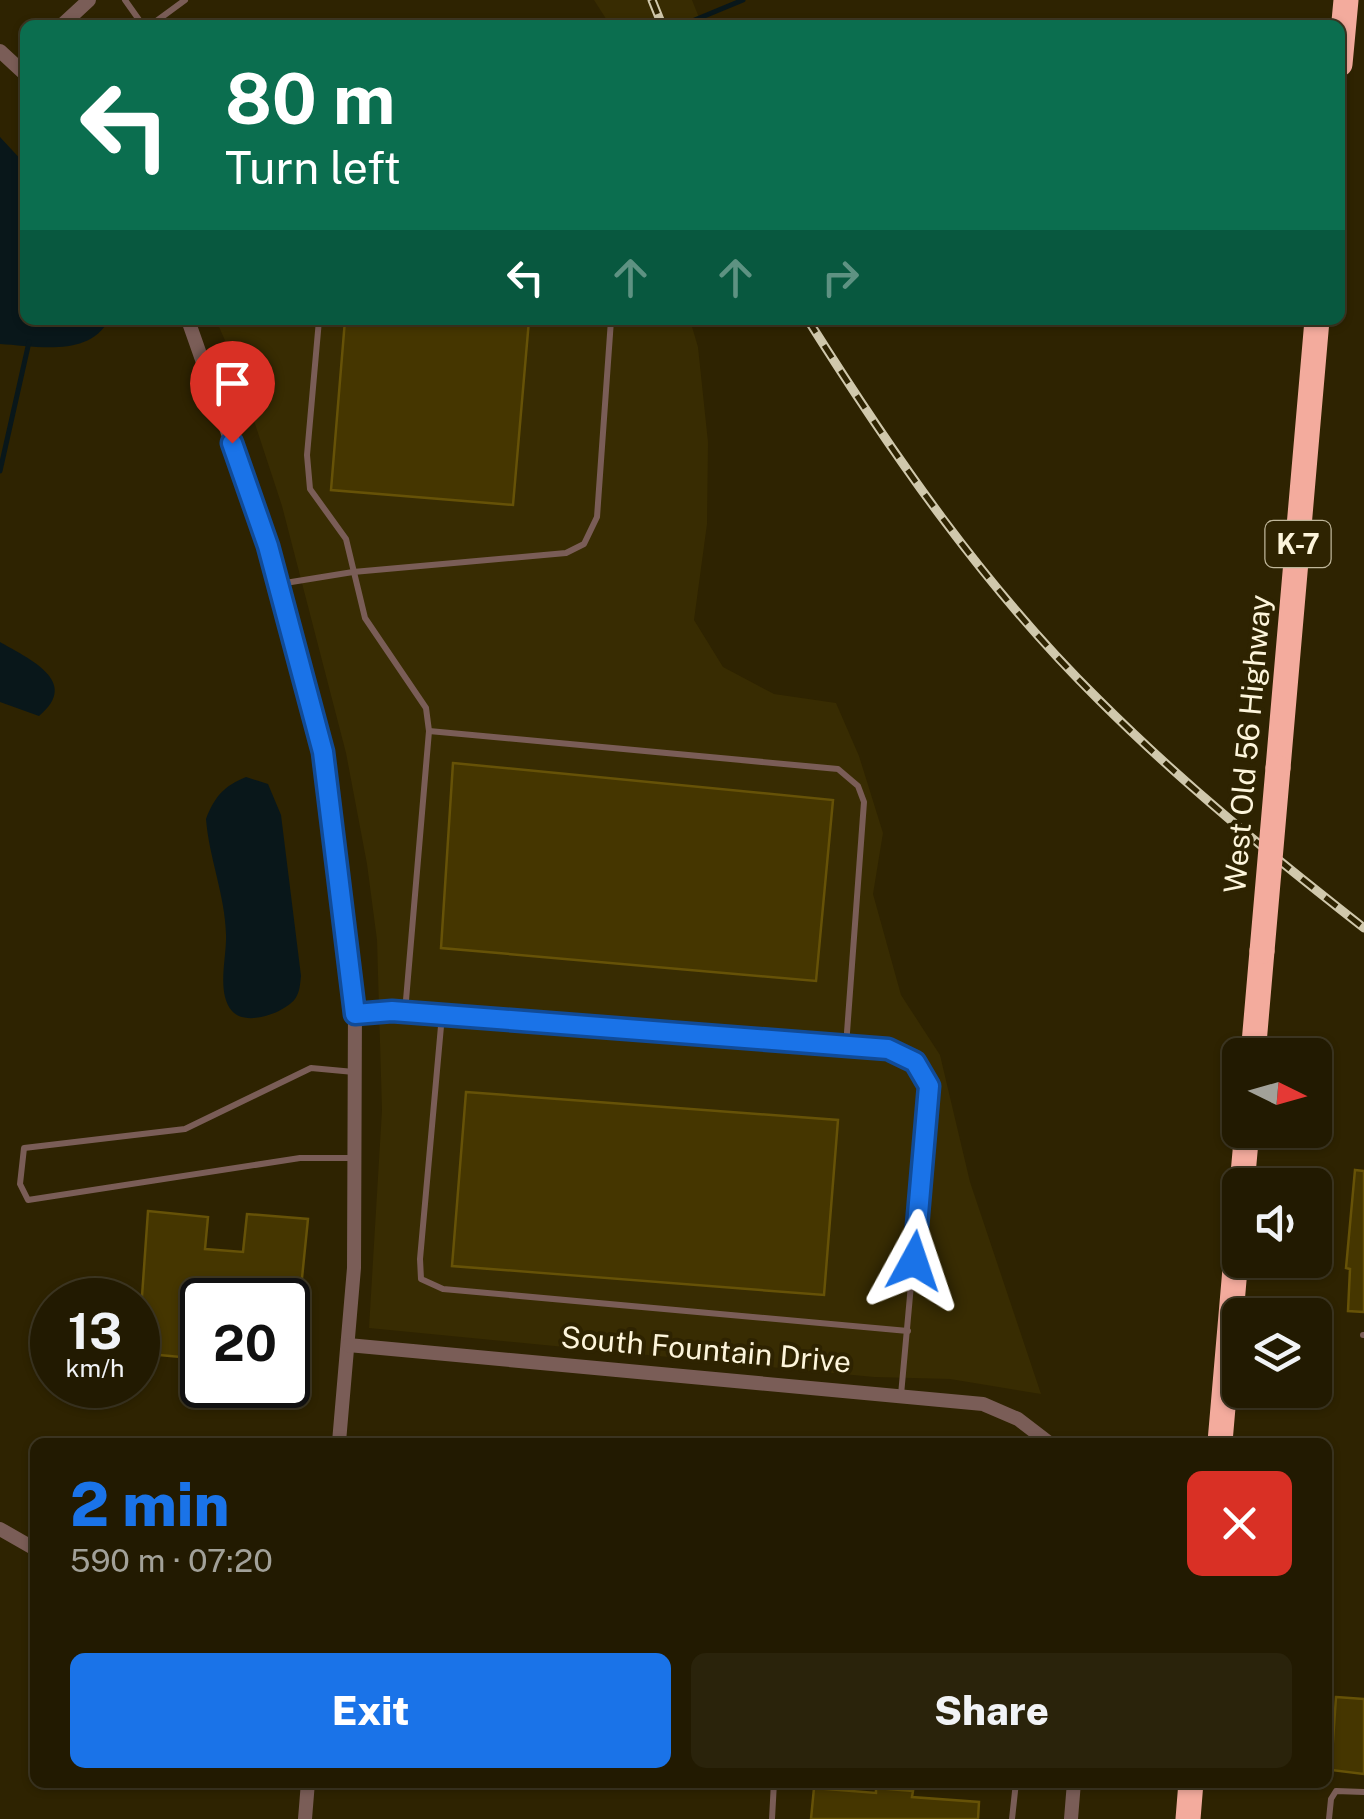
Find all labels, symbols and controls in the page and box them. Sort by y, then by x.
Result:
text: 80 m [225,57,395,140]
icon: left [60,60,190,190]
text: Turn left [225,141,401,194]
icon: left [498,250,553,305]
icon: ahead [603,250,658,305]
icon: ahead [708,250,763,305]
icon: right [813,250,868,305]
pin [190,341,275,444]
icon: arrive [205,356,260,411]
road number: K-7 [1266,521,1330,567]
street label: West Old 56 Highway [1216,593,1278,895]
north arrow [1222,1038,1332,1148]
map controls [1222,1038,1332,1408]
button: sound [1222,1168,1332,1278]
position arrow [862,1209,966,1313]
speed limit sign: 20 [180,1278,310,1408]
button: layers [1222,1298,1332,1408]
text: 13 [68,1301,122,1360]
street label: South Fountain Drive [559,1318,853,1380]
text: km/h [66,1353,124,1383]
text: 2 min [70,1469,229,1540]
button: close [1187,1471,1292,1576]
text: 590 m · 07:20 [70,1542,273,1579]
button: Exit [70,1653,671,1768]
button: Share [691,1653,1292,1768]

